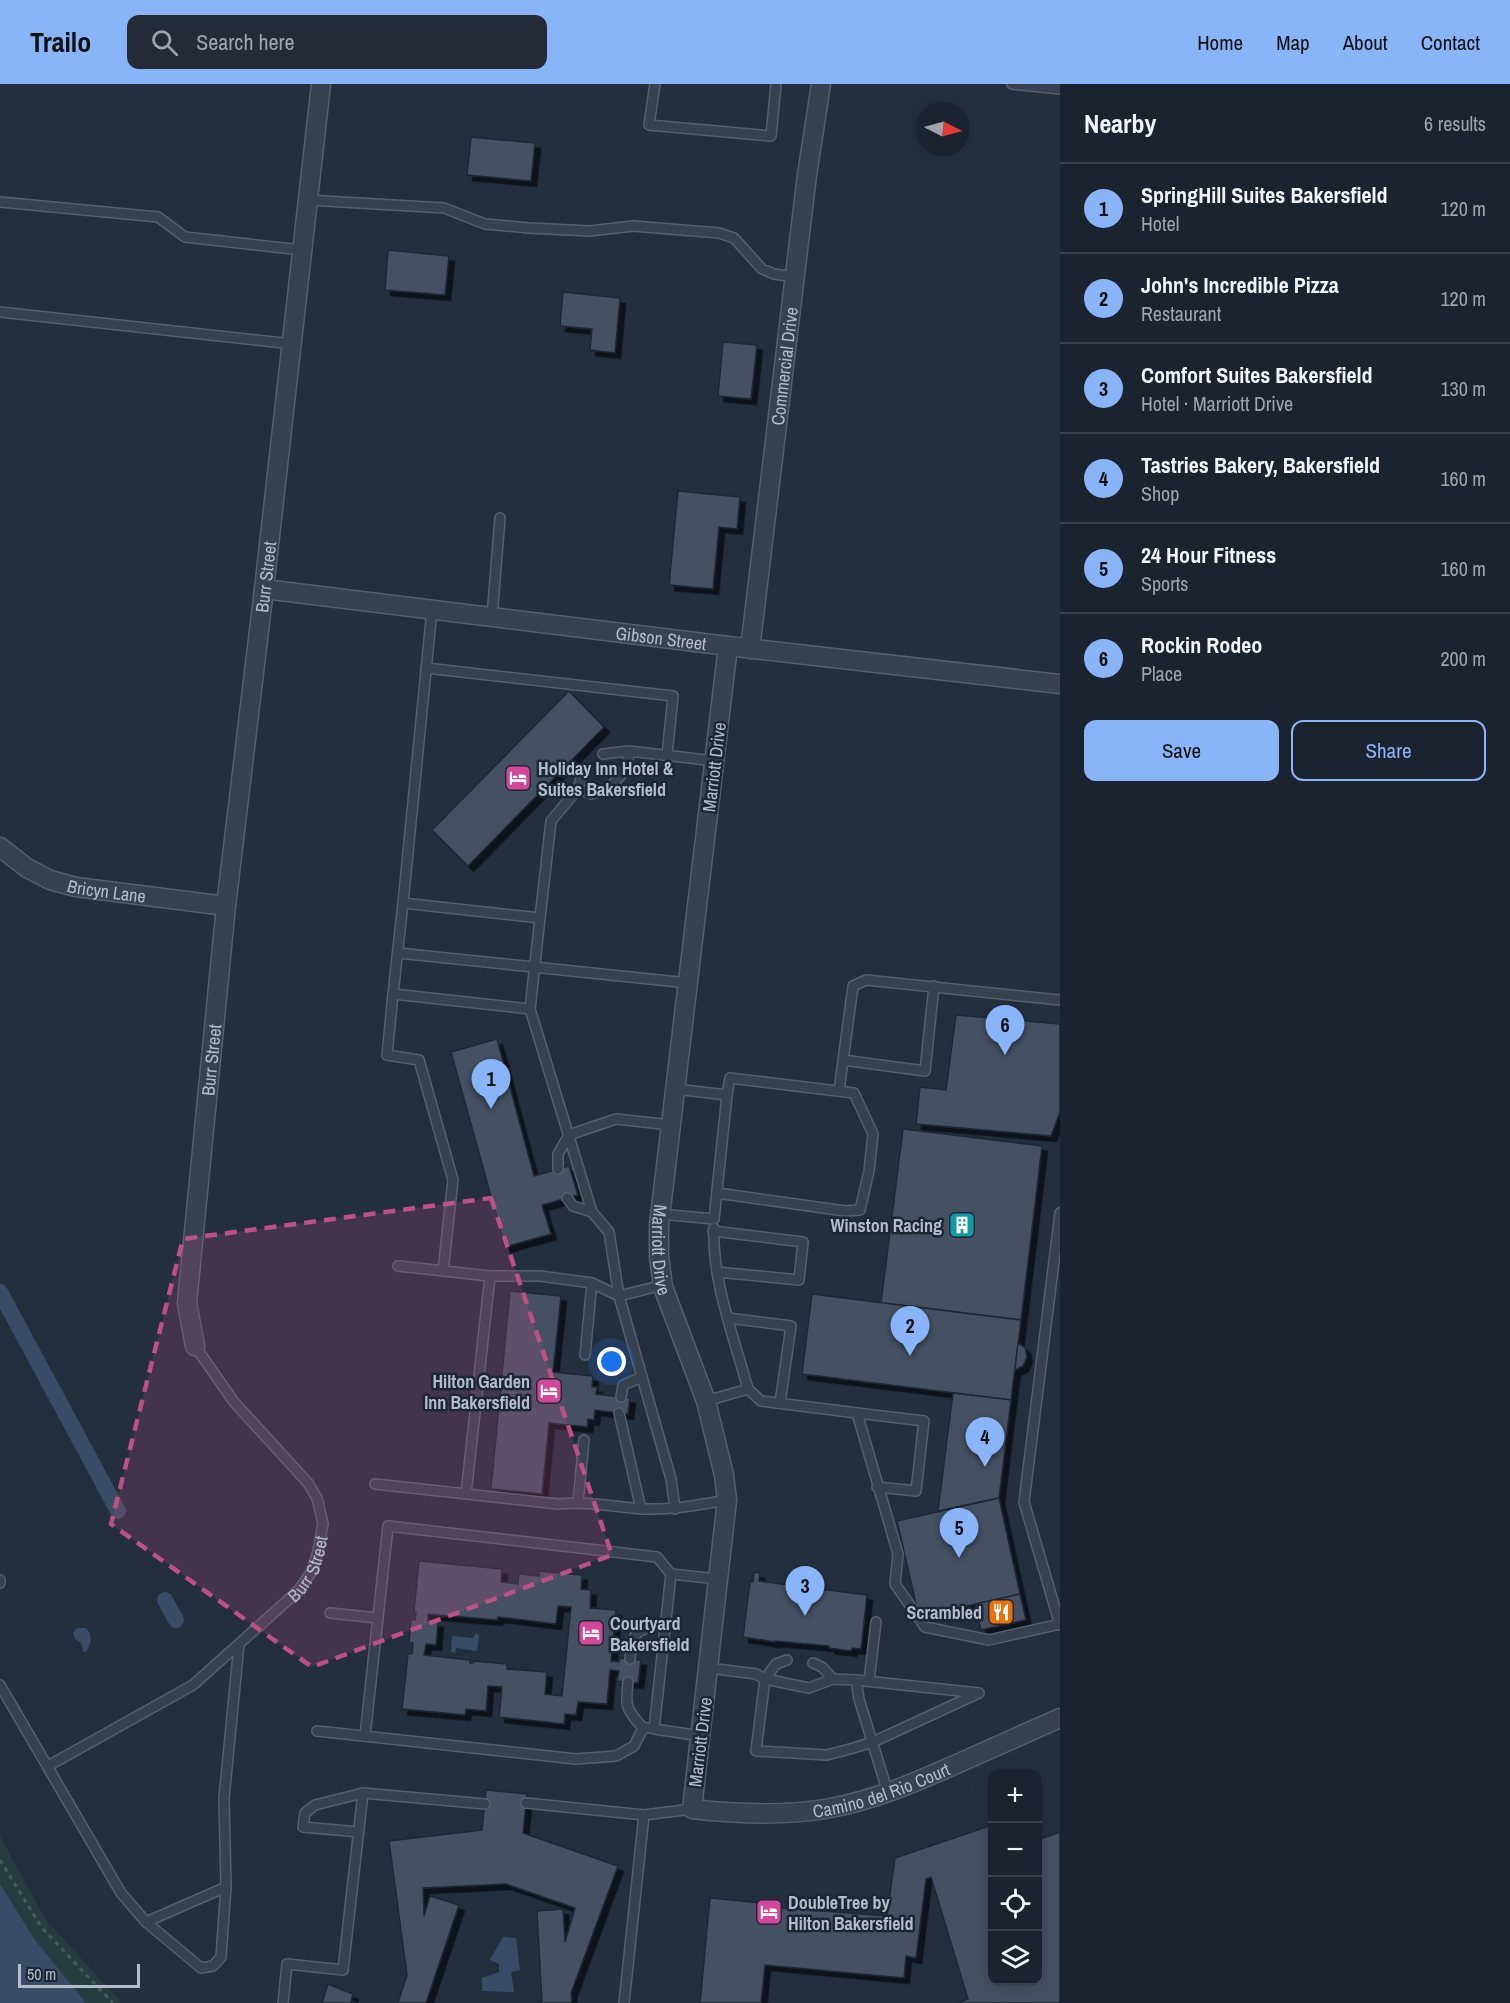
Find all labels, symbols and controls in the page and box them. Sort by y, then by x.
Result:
search box [127,15,547,69]
text: Trailo [30,23,91,61]
icon: search [148,26,181,59]
text: Search here [196,27,295,57]
text: Home [1197,28,1243,57]
text: Map [1276,28,1310,57]
text: About [1343,28,1388,57]
text: Contact [1421,28,1480,57]
north arrow [916,102,970,156]
text: Nearby [1084,106,1156,141]
text: 6 results [1424,110,1486,137]
text: SpringHill Suites Bakersfield [1141,180,1388,210]
text: 1 [1099,195,1108,222]
text: 120 m [1440,195,1486,222]
text: Hotel [1141,210,1179,237]
text: John's Incredible Pizza [1141,270,1339,300]
text: 2 [1099,285,1108,312]
text: 120 m [1440,285,1486,312]
text: Restaurant [1141,300,1221,327]
street label: Commercial Drive [765,305,804,427]
text: Comfort Suites Bakersfield [1141,360,1373,390]
text: 3 [1099,375,1108,402]
text: 130 m [1440,375,1486,402]
text: Hotel · Marriott Drive [1141,390,1293,417]
text: Tastries Bakery, Bakersfield [1141,450,1380,480]
text: 4 [1099,465,1108,492]
text: 160 m [1440,465,1486,492]
text: Shop [1141,480,1179,507]
street label: Burr Street [249,540,282,614]
text: 24 Hour Fitness [1141,540,1276,570]
text: 5 [1099,555,1108,582]
text: 160 m [1440,555,1486,582]
text: Sports [1141,570,1188,597]
street label: Gibson Street [614,620,708,656]
text: Rockin Rodeo [1141,630,1262,660]
text: 6 [1099,645,1108,672]
text: 200 m [1440,645,1486,672]
text: Place [1141,660,1182,687]
button: Save [1084,720,1279,781]
button: Share [1291,720,1486,781]
street label: Marriott Drive [696,721,732,813]
place label: Holiday Inn Hotel & Suites Bakersfield [538,756,674,802]
hotel icon: Holiday Inn Hotel & Suites Bakersfield [503,763,533,793]
street label: Bricyn Lane [65,873,147,908]
pin: 6 [986,1006,1024,1055]
street label: Burr Street [195,1023,227,1097]
pin: 1 [472,1060,510,1109]
street label: Marriott Drive [647,1203,677,1299]
building icon: Winston Racing [947,1210,977,1240]
place label: Winston Racing [831,1213,942,1238]
pin: 2 [890,1306,930,1356]
your location [597,1347,626,1376]
place label: Hilton Garden Inn Bakersfield [424,1369,530,1415]
hotel icon: Hilton Garden Inn Bakersfield [534,1376,564,1406]
pin: 4 [966,1418,1004,1467]
pin: 5 [940,1508,978,1558]
street label: Burr Street [282,1534,333,1607]
pin: 3 [786,1566,824,1616]
restaurant icon: Scrambled [986,1597,1016,1627]
place label: Scrambled [907,1600,982,1625]
place label: Courtyard Bakersfield [610,1611,690,1657]
hotel icon: Courtyard Bakersfield [576,1618,606,1648]
street label: Marriott Drive [682,1696,718,1788]
street label: Camino del Rio Court [811,1756,953,1823]
map controls [988,1769,1042,1985]
button: + [988,1769,1042,1823]
button: − [988,1823,1042,1877]
button: locate [988,1877,1042,1931]
place label: DoubleTree by Hilton Bakersfield [788,1890,914,1936]
hotel icon: DoubleTree by Hilton Bakersfield [754,1897,784,1927]
button: layers [988,1931,1042,1985]
scale bar [18,1961,140,1988]
text: 50 m [27,1963,56,1985]

